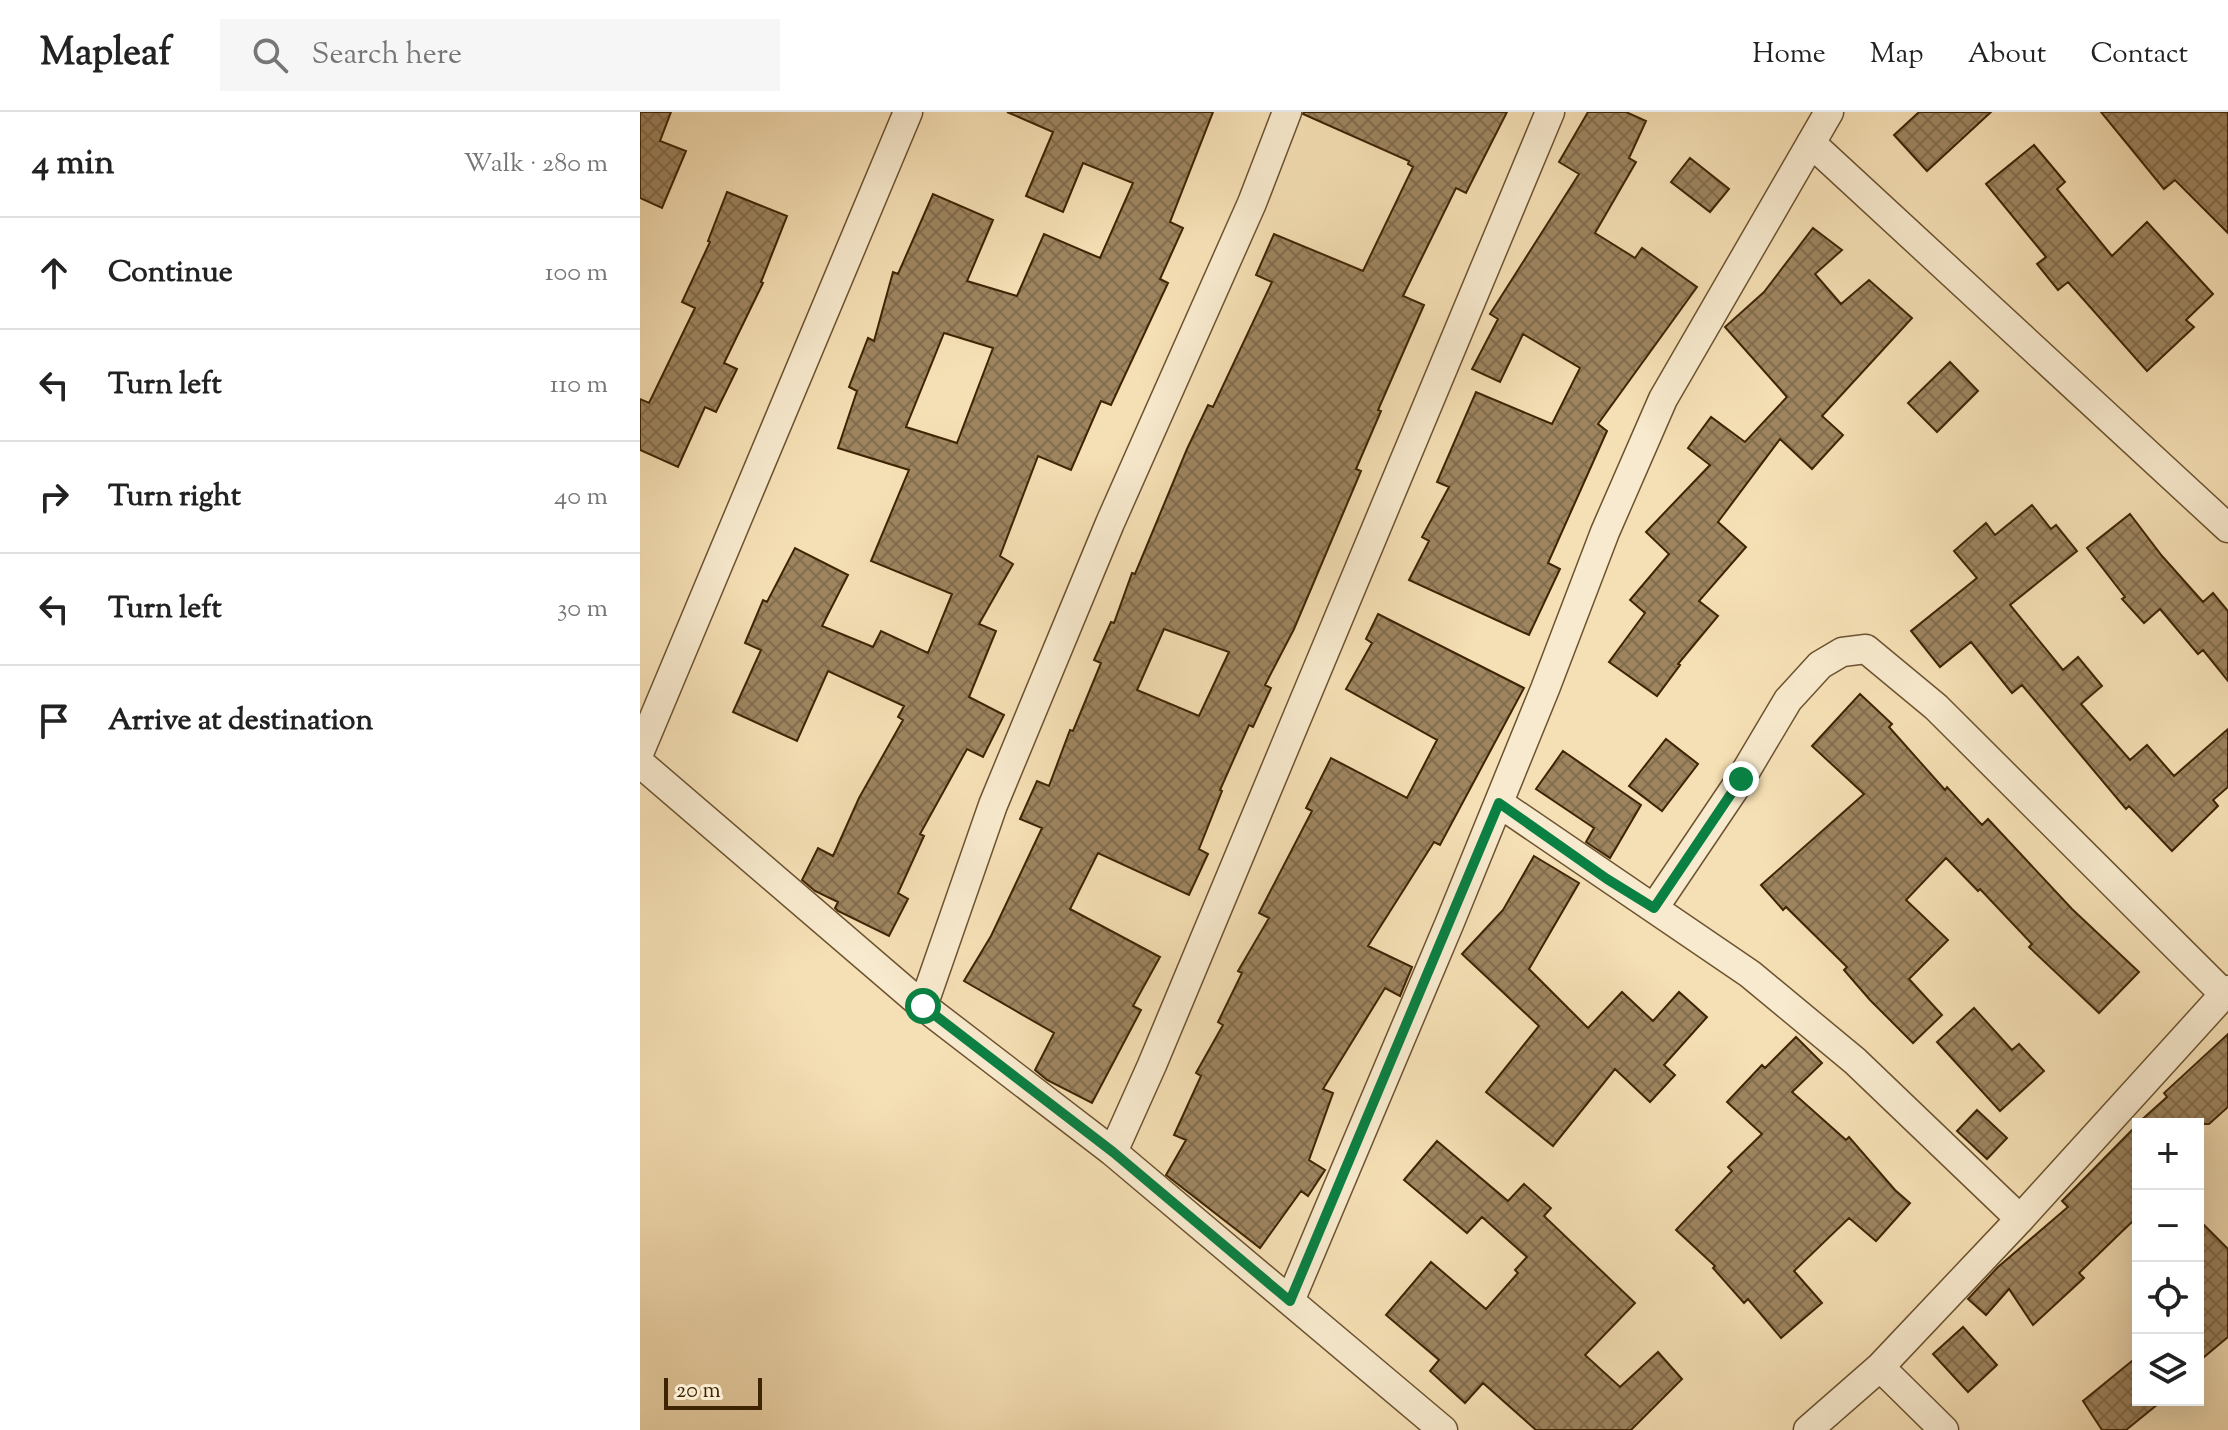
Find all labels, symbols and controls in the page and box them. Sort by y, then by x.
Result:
search box [220,19,780,91]
text: Mapleaf [40,28,172,82]
icon: search [248,33,292,77]
text: Search here [312,34,462,77]
text: Home [1752,35,1826,75]
text: Map [1870,35,1924,75]
text: About [1968,35,2046,75]
text: Contact [2090,35,2188,75]
text: 4 min [32,140,114,189]
text: Walk · 280 m [463,146,608,183]
icon: ahead [32,251,76,295]
text: Continue [108,252,233,295]
text: 100 m [545,255,608,292]
icon: left [32,363,76,407]
text: Turn left [108,364,222,407]
text: 110 m [550,367,608,404]
icon: right [32,475,76,519]
text: Turn right [108,476,241,519]
text: 40 m [554,479,608,516]
icon: left [32,587,76,631]
text: Turn left [108,588,222,631]
text: 30 m [557,591,608,628]
icon: arrive [32,699,76,743]
text: Arrive at destination [108,700,373,743]
route end [1723,761,1759,797]
route start [905,988,941,1024]
map controls [2132,1118,2204,1406]
button: + [2132,1118,2204,1190]
button: − [2132,1190,2204,1262]
button: locate [2132,1262,2204,1334]
button: layers [2132,1334,2204,1406]
scale bar [664,1374,762,1410]
text: 20 m [676,1376,721,1408]

